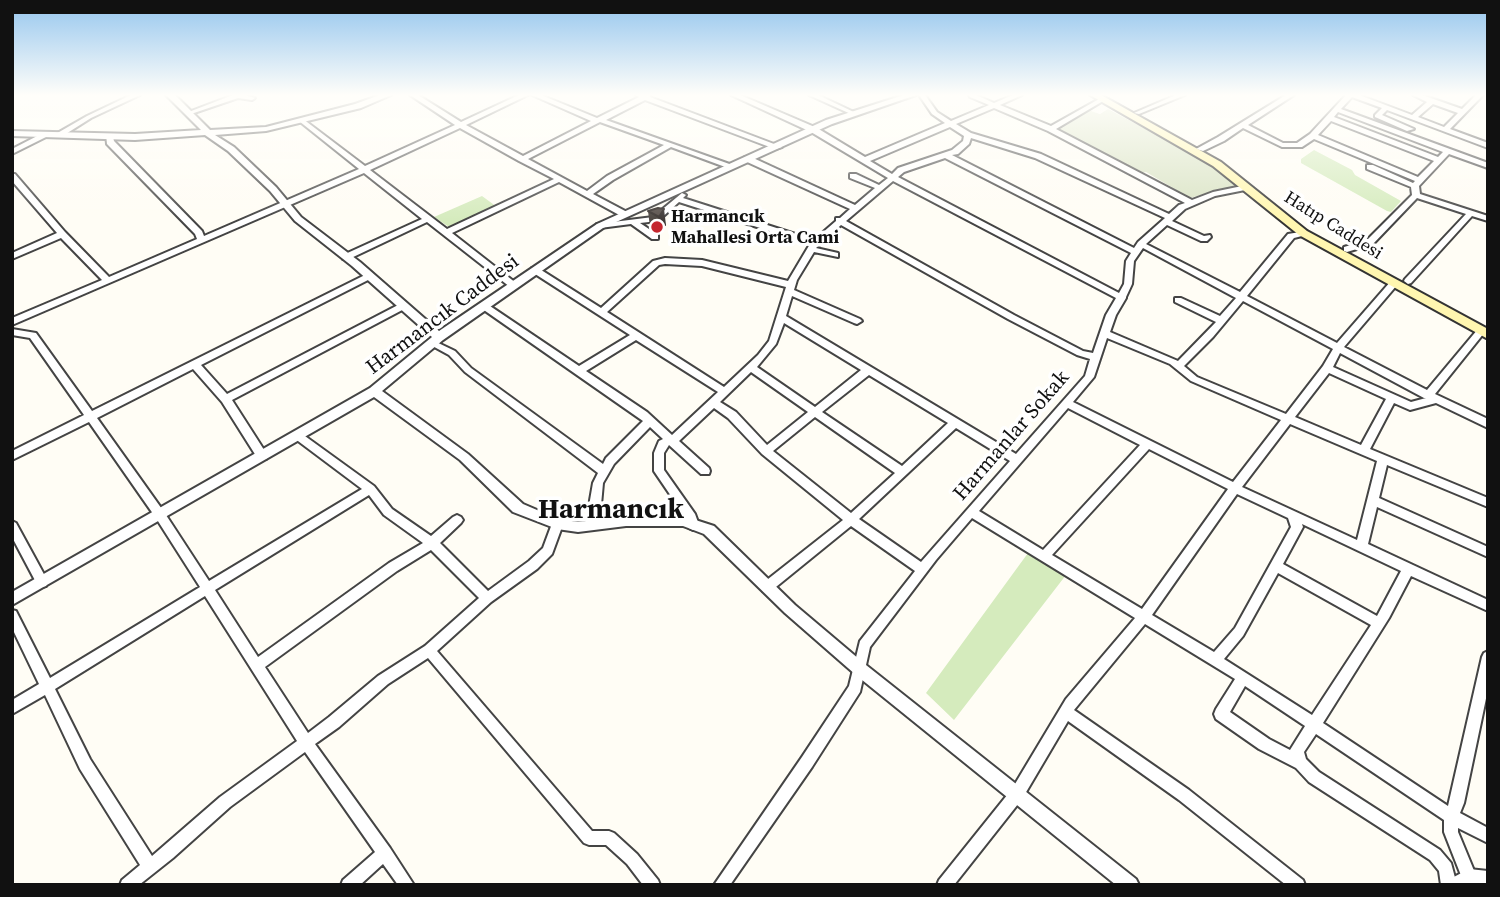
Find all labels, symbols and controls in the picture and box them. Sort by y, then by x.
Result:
street label: Hatıp Caddesi [1280,187,1386,265]
place label: Harmancık Mahallesi Orta Cami [671,206,839,248]
marker: Harmancık Mahallesi Orta Cami [649,219,665,235]
street label: Harmancık Caddesi [362,249,524,381]
street label: Harmanlar Sokak [949,366,1075,506]
district label: Harmancık [538,494,684,528]

